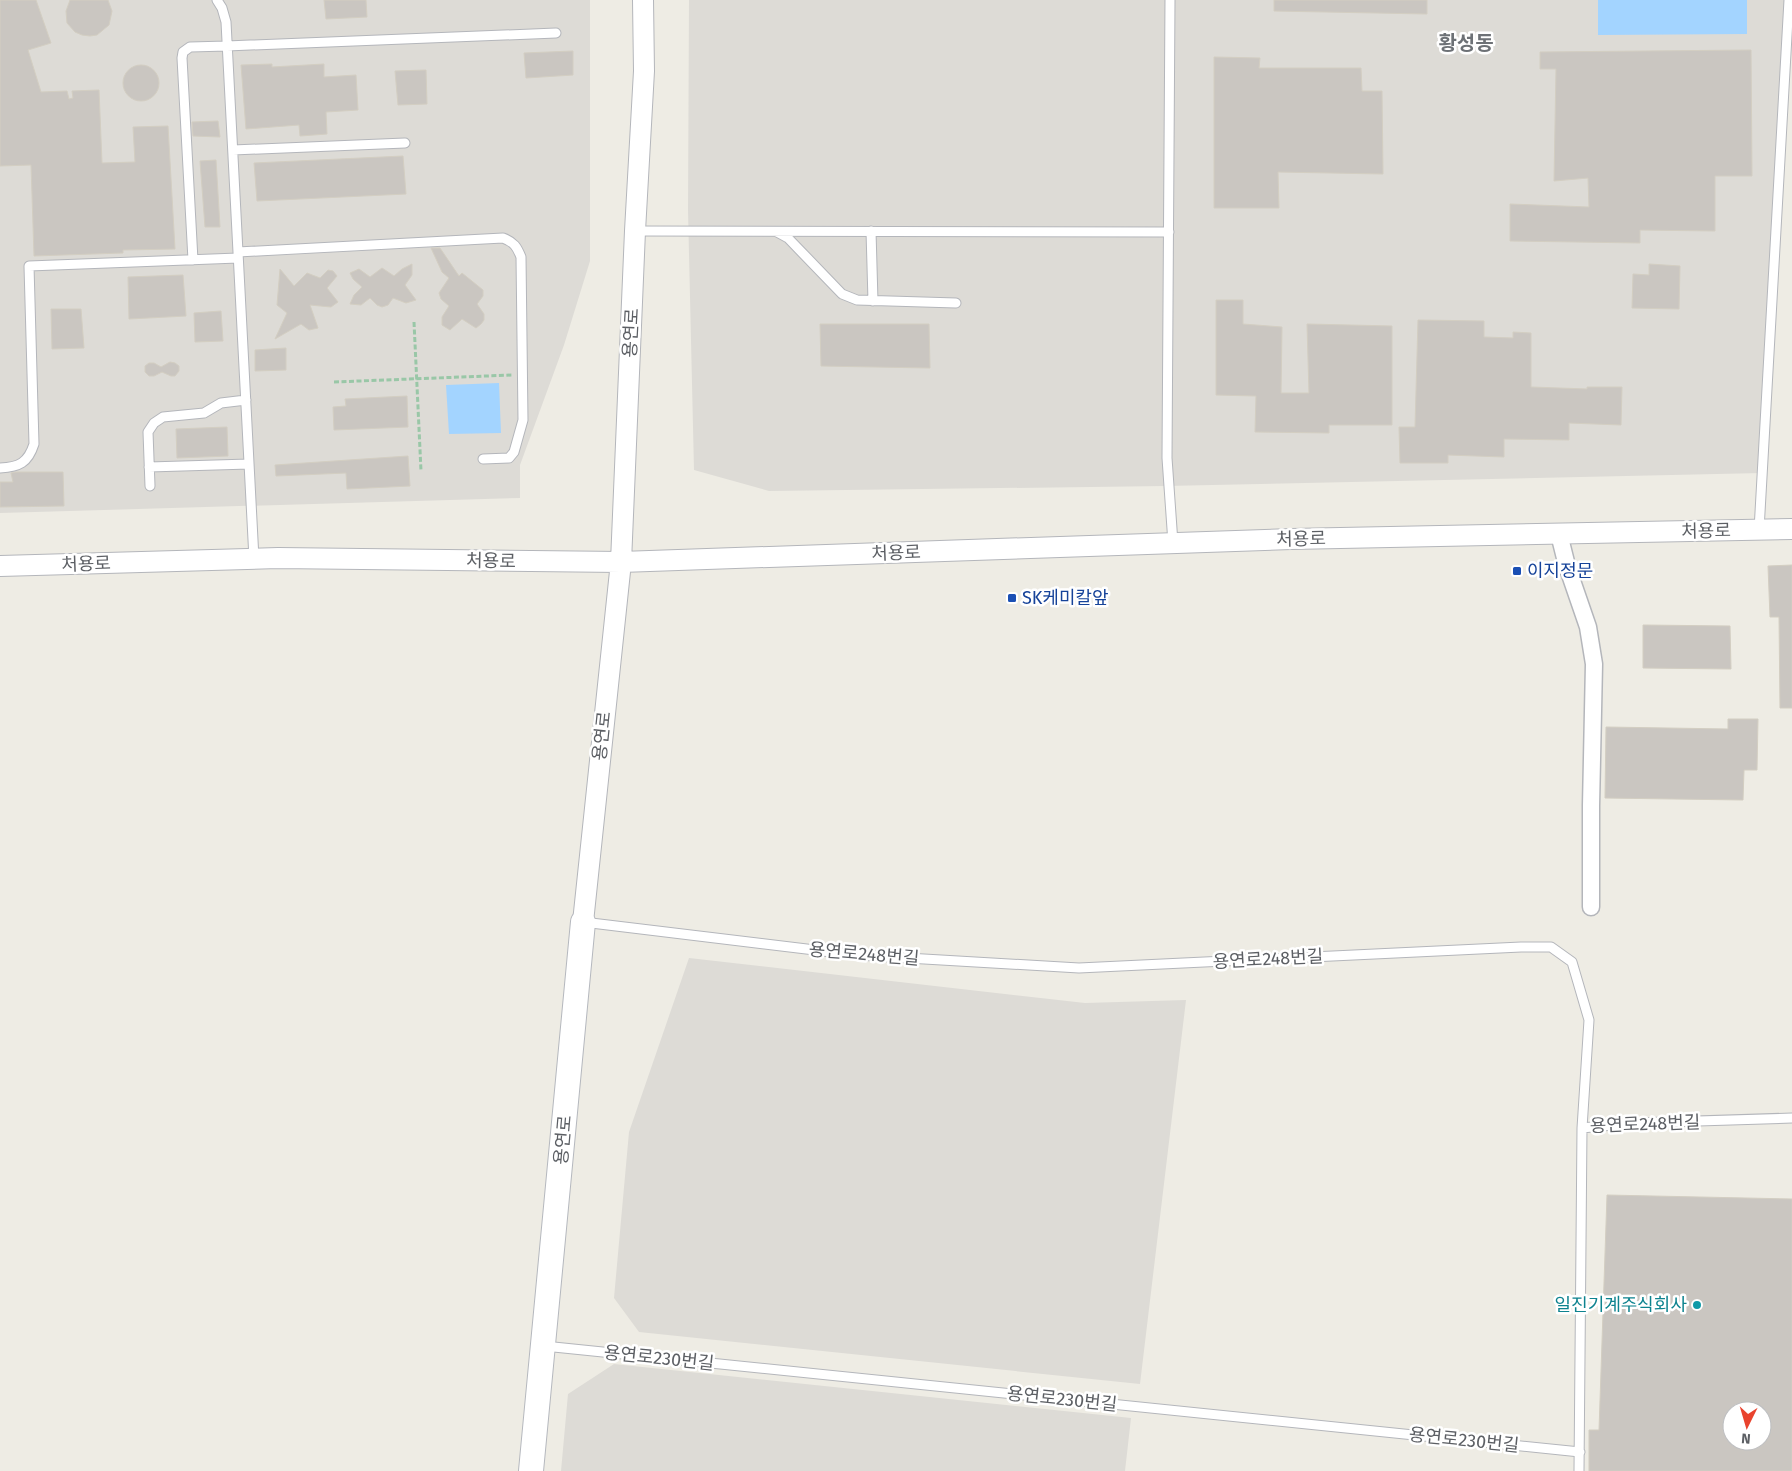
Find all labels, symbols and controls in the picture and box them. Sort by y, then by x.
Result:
district label: 황성동 [1438,31,1494,55]
street label: 용연로 [619,308,643,358]
street label: 처용로 [1681,520,1731,542]
street label: 처용로 [1276,528,1326,550]
street label: 처용로 [871,541,921,565]
street label: 처용로 [466,550,516,572]
street label: 처용로 [61,552,111,576]
place label: 이지정문 [1527,560,1593,582]
marker: 이지정문 [1511,565,1523,577]
place label: SK케미칼앞 [1022,587,1109,609]
marker: SK케미칼앞 [1006,592,1018,604]
street label: 용연로 [588,710,616,762]
street label: 용연로248번길 [808,938,920,970]
street label: 용연로248번길 [1212,945,1324,973]
street label: 용연로248번길 [1589,1111,1701,1137]
street label: 용연로 [550,1114,576,1166]
place label: 일진기계주식회사 [1555,1294,1687,1316]
marker: 일진기계주식회사 [1691,1299,1703,1311]
street label: 용연로230번길 [603,1341,715,1375]
street label: 용연로230번길 [1006,1382,1118,1416]
north arrow [1722,1401,1772,1451]
street label: 용연로230번길 [1408,1423,1520,1457]
text: N [1741,1430,1751,1447]

